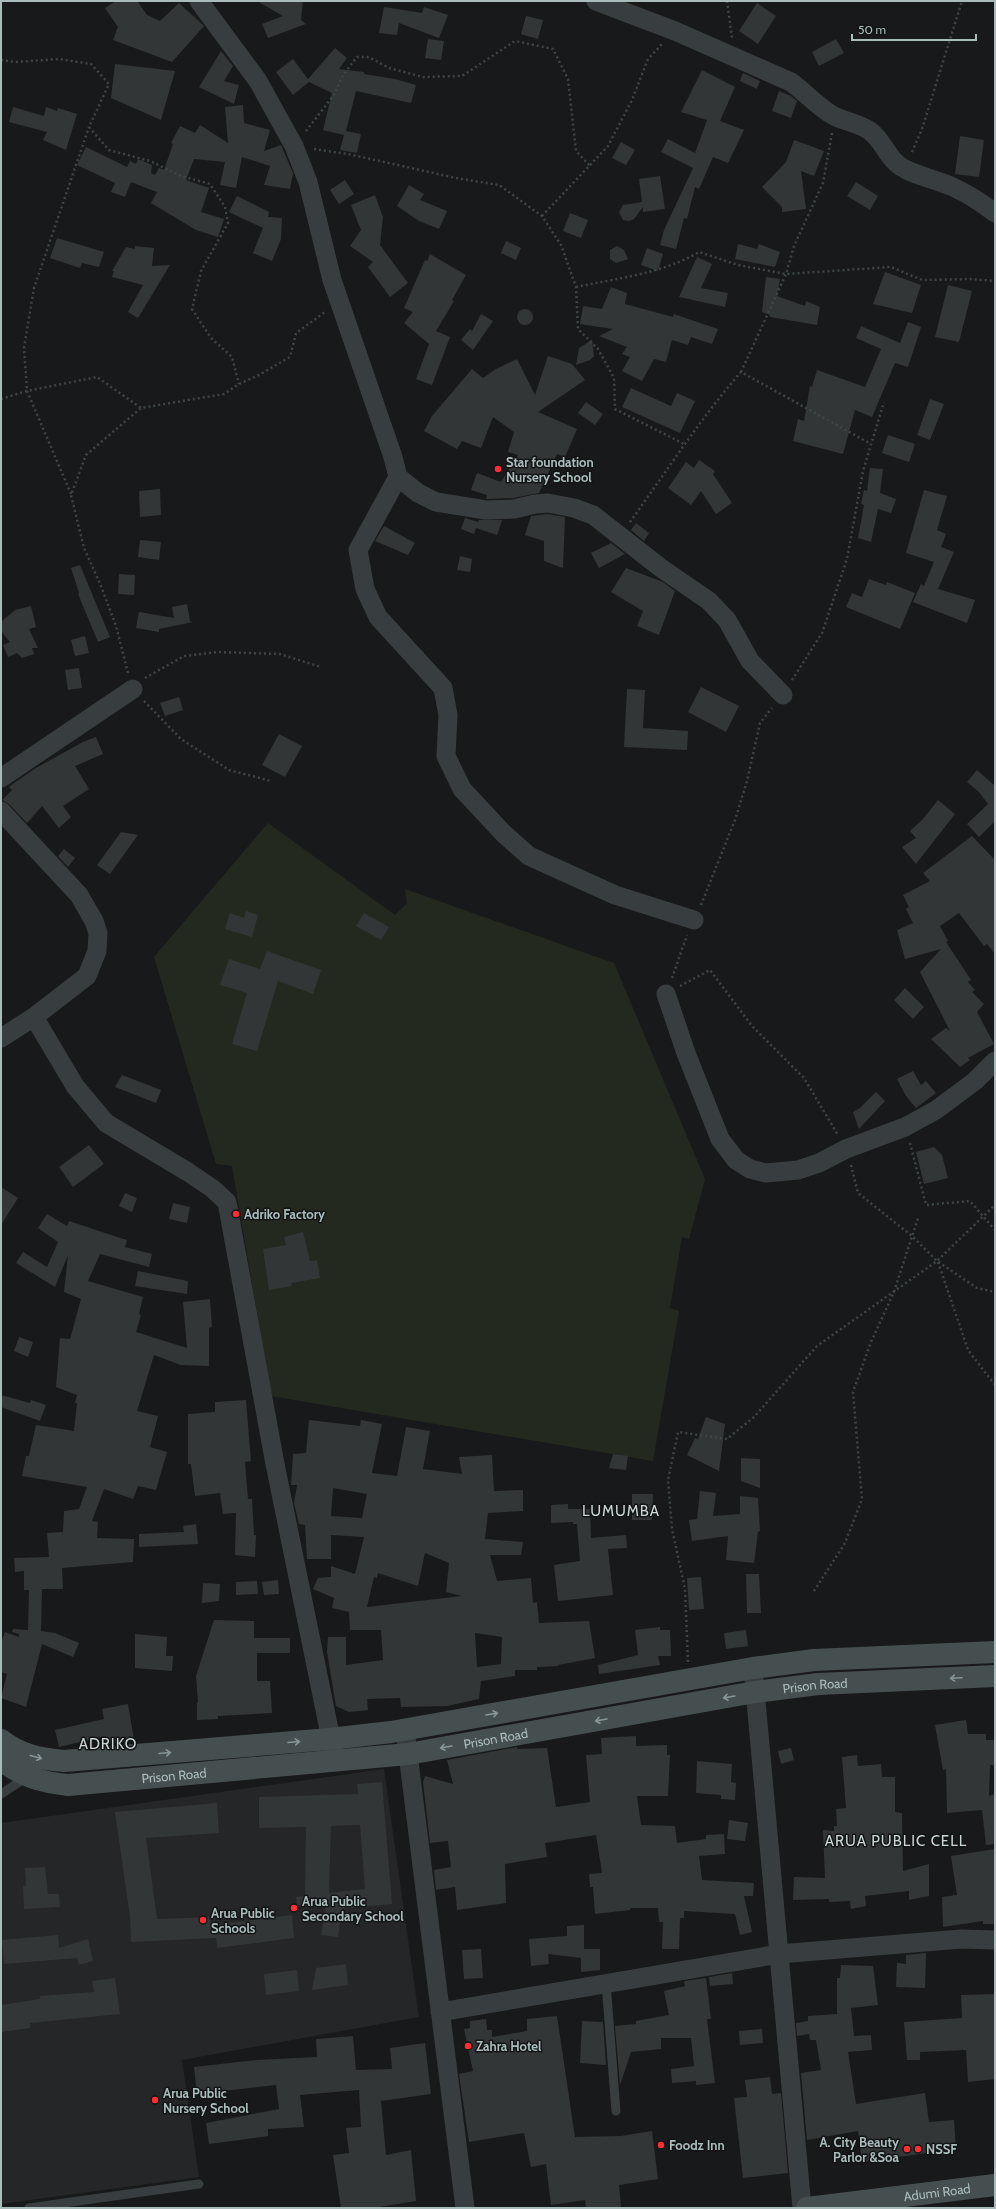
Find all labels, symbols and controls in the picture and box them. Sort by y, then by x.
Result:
scale bar [852,16,976,42]
text: 50 m [858,22,886,37]
place label: Star foundation Nursery School [506,454,594,485]
marker: Star foundation Nursery School [493,464,503,474]
place label: Adriko Factory [244,1206,325,1222]
marker: Adriko Factory [231,1209,241,1219]
district label: LUMUMBA [582,1502,660,1520]
one-way arrow [950,1674,963,1681]
street label: Prison Road [782,1675,848,1696]
one-way arrow [723,1693,736,1701]
one-way arrow [485,1710,498,1718]
one-way arrow [595,1716,608,1724]
street label: Prison Road [462,1725,529,1752]
district label: ADRIKO [79,1735,137,1753]
one-way arrow [288,1739,301,1746]
one-way arrow [439,1743,452,1751]
one-way arrow [158,1749,171,1757]
one-way arrow [29,1754,42,1761]
street label: Prison Road [141,1764,207,1786]
district label: ARUA PUBLIC CELL [825,1832,967,1850]
place label: Arua Public Secondary School [302,1893,404,1924]
marker: Arua Public Secondary School [289,1903,299,1913]
place label: Arua Public Schools [211,1905,275,1936]
marker: Arua Public Schools [198,1915,208,1925]
place label: Zahra Hotel [476,2038,542,2054]
marker: Zahra Hotel [463,2041,473,2051]
place label: Arua Public Nursery School [163,2085,249,2116]
marker: Arua Public Nursery School [150,2095,160,2105]
place label: A. City Beauty Parlor &Soa [819,2134,900,2165]
place label: Foodz Inn [669,2137,725,2153]
marker: Foodz Inn [656,2140,666,2150]
place label: NSSF [926,2141,957,2157]
marker: A. City Beauty Parlor &Soa [902,2144,912,2154]
marker: NSSF [913,2144,923,2154]
street label: Adumi Road [903,2180,971,2204]

